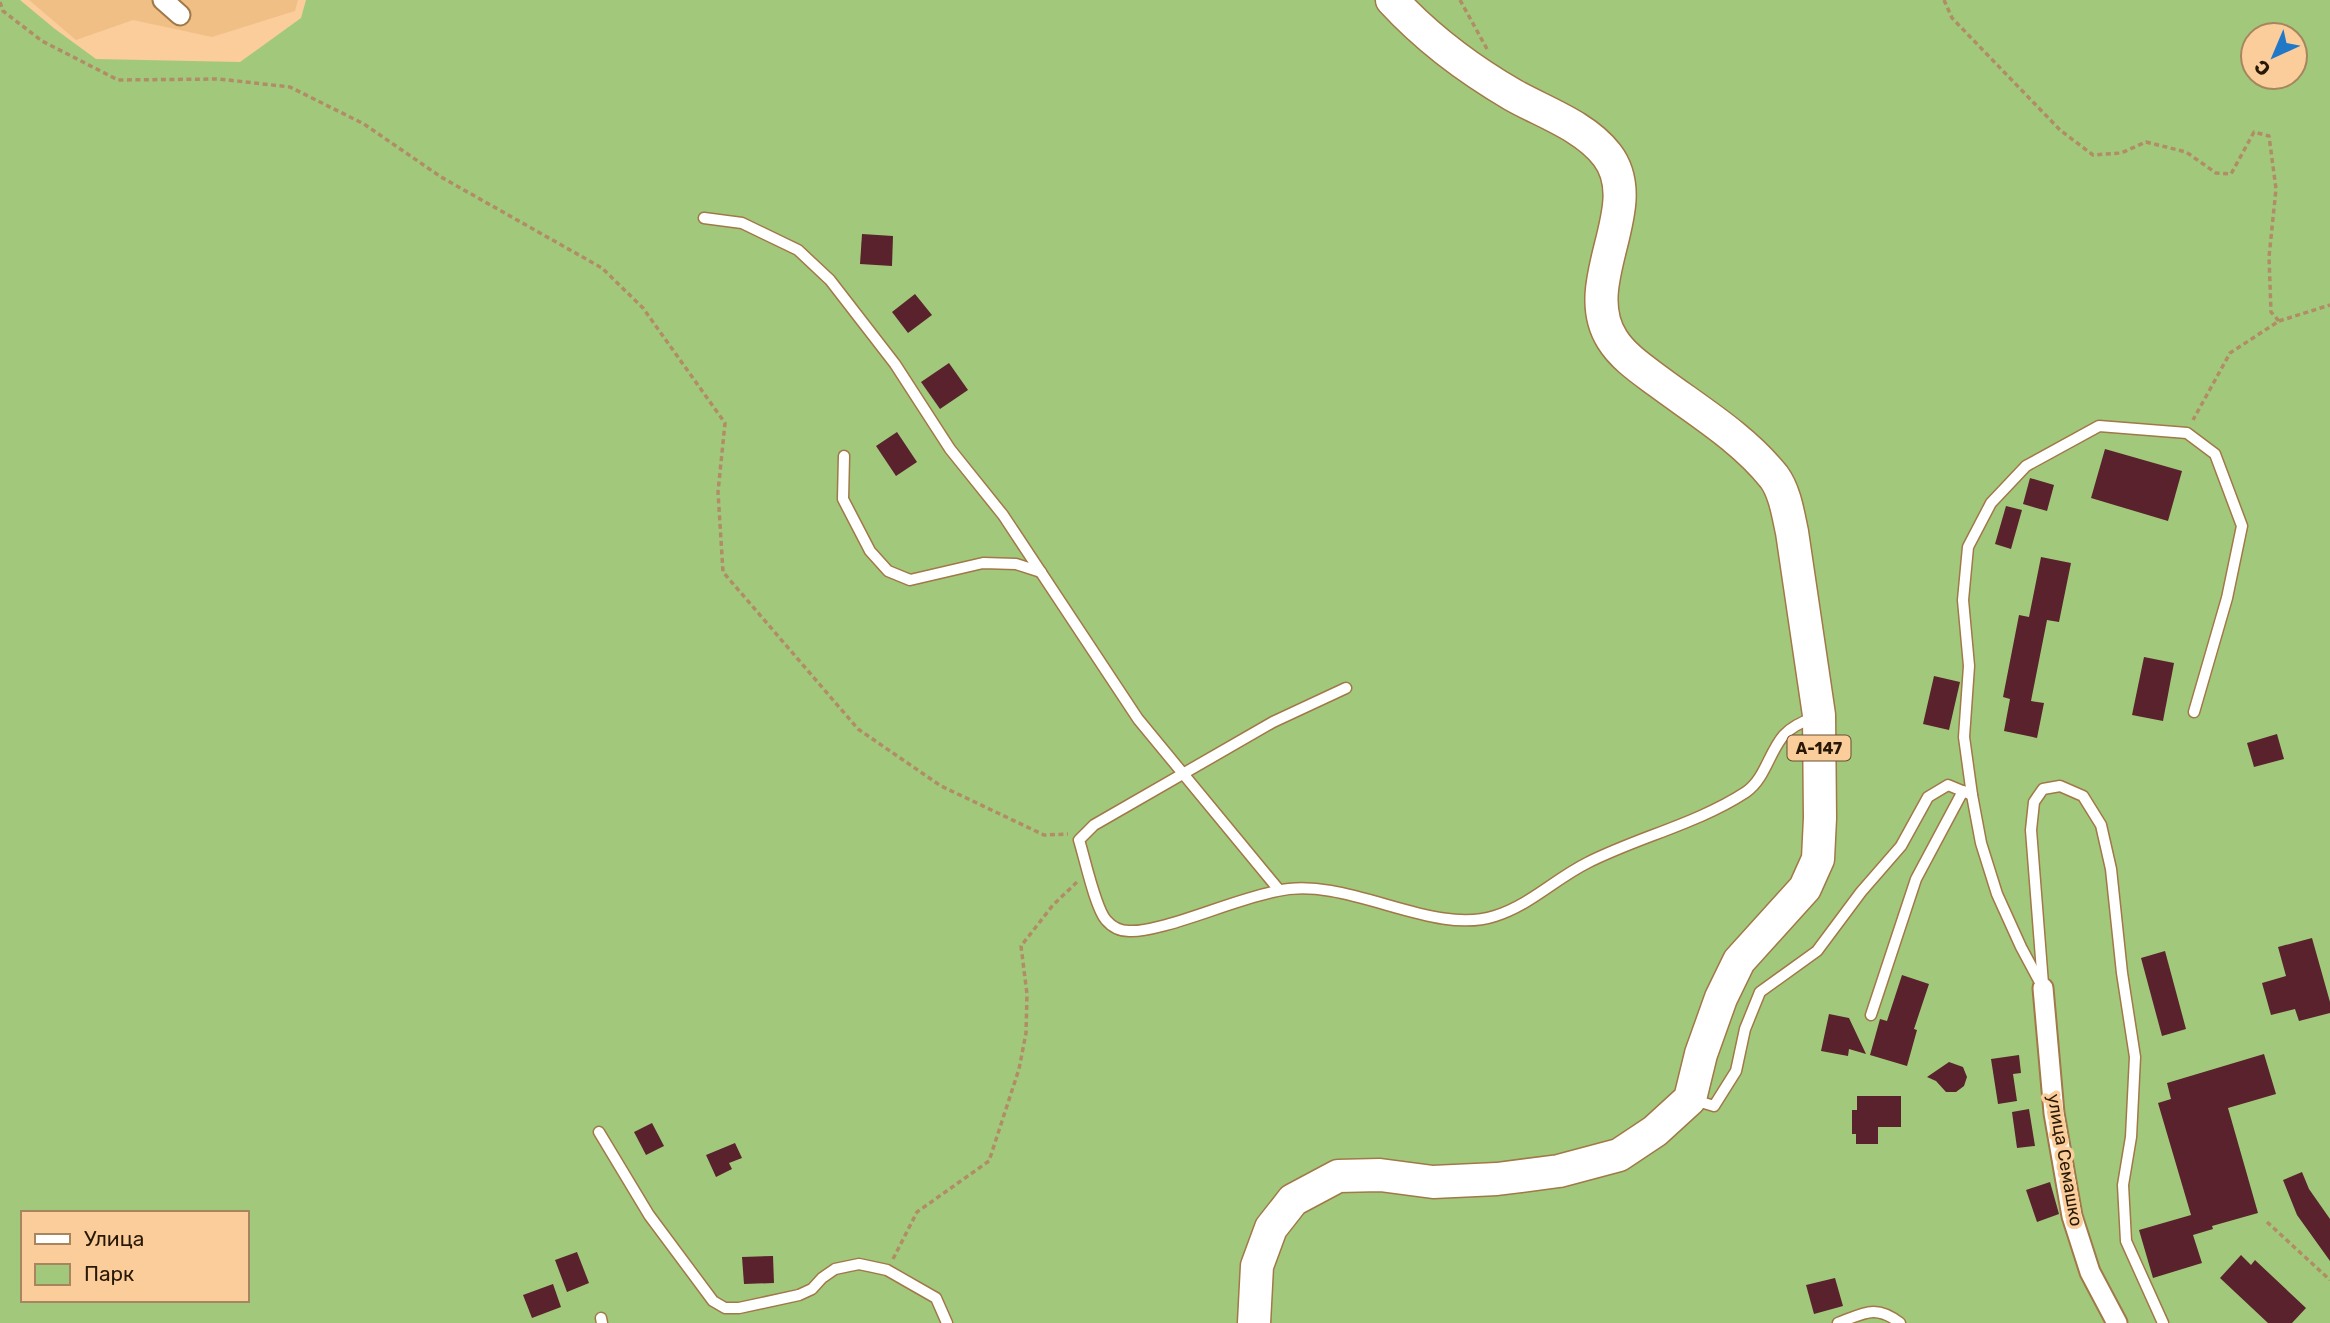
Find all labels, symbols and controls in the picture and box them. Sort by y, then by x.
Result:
north arrow [2239,21,2309,91]
text: С [2250,55,2275,81]
road number: А-147 [1787,736,1850,761]
street label: улица Семашко [2043,1092,2087,1228]
legend [21,1211,248,1302]
text: Улица [84,1226,144,1251]
text: Парк [84,1261,134,1286]

